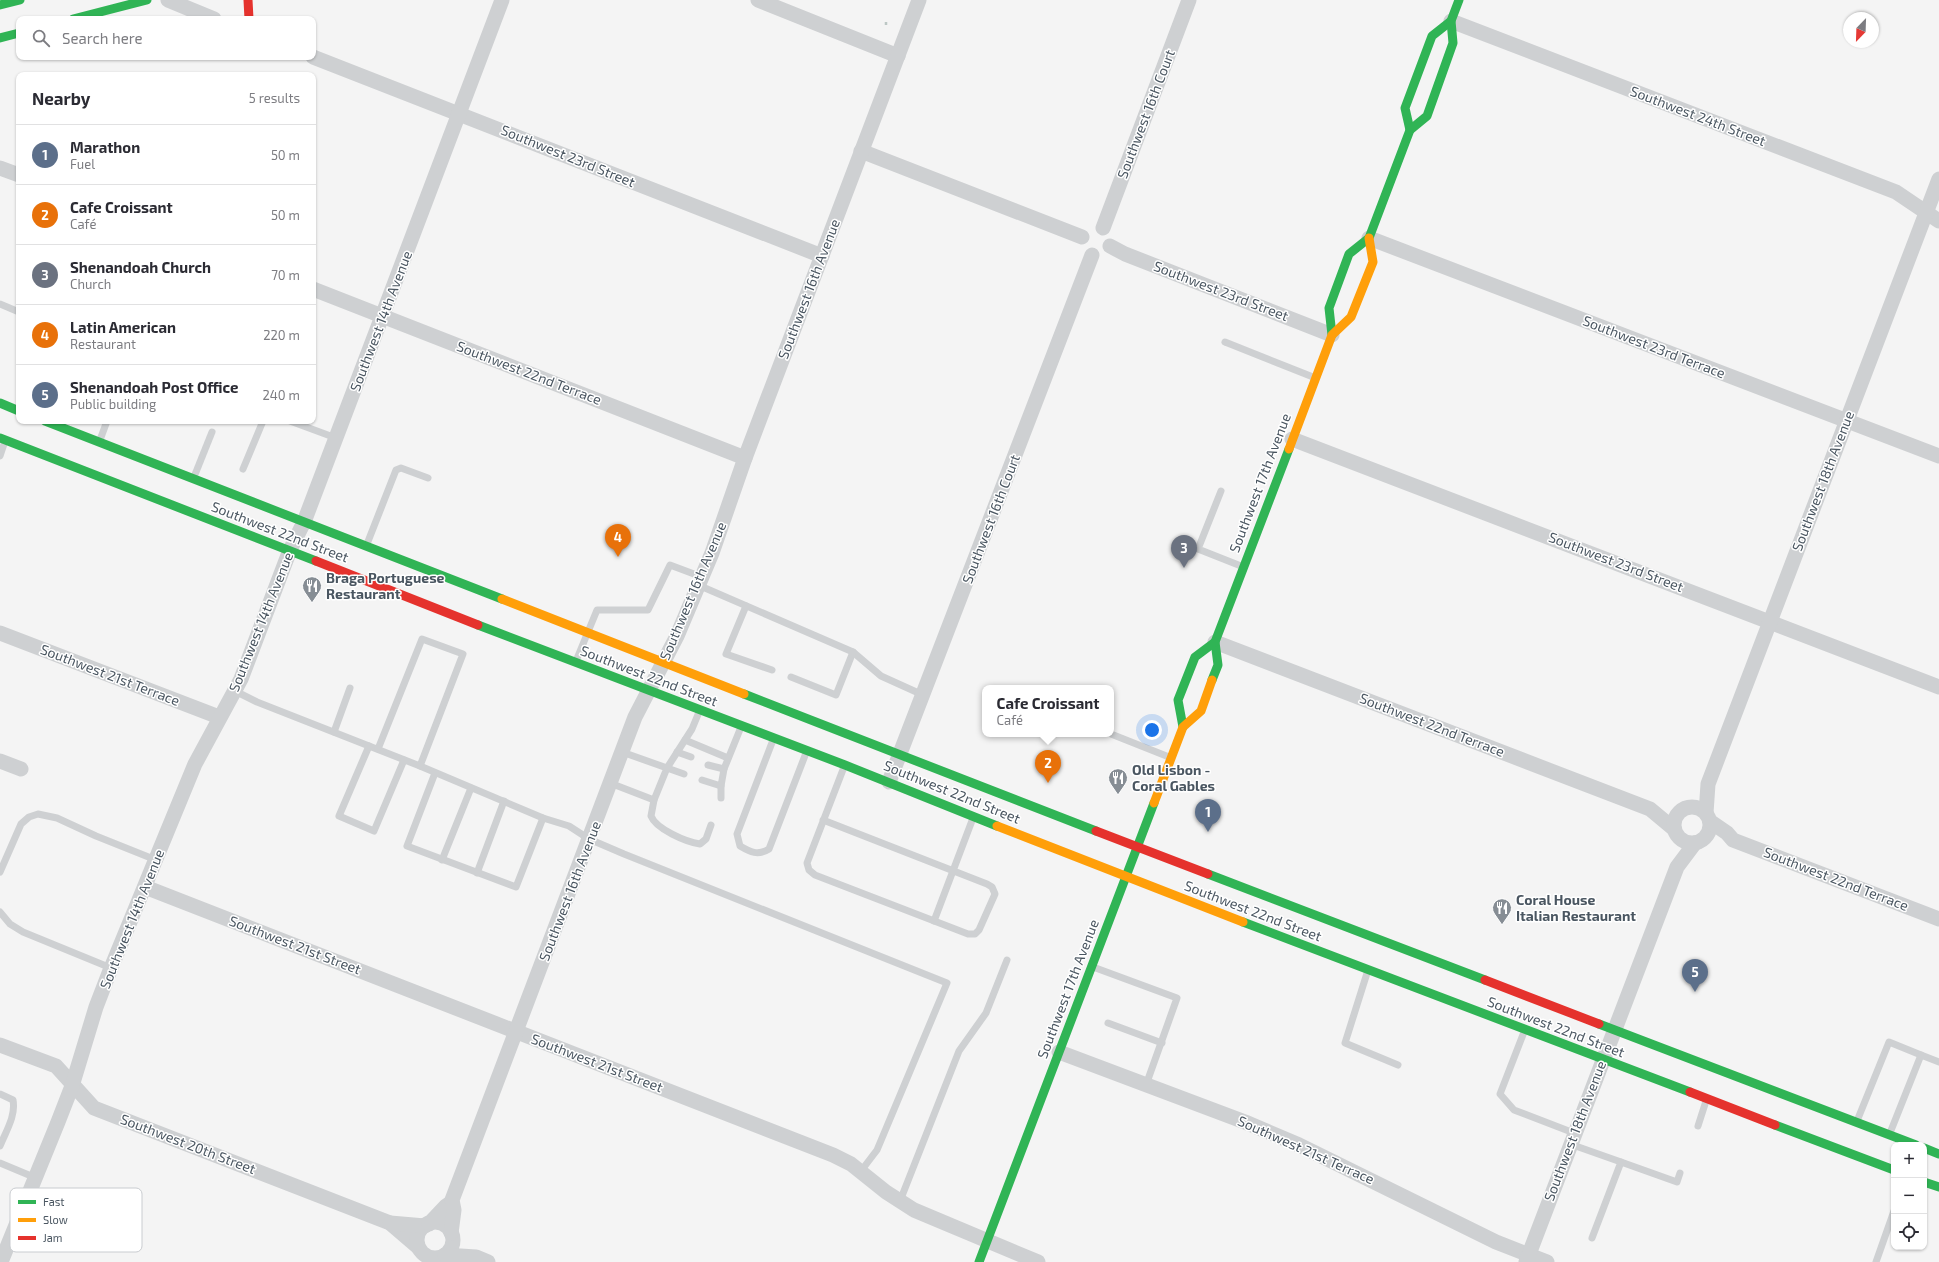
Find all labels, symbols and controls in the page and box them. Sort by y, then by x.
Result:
north arrow [1843,12,1879,48]
search box [16,16,316,60]
icon: search [30,27,52,49]
text: Search here [62,29,143,47]
street label: Southwest 16th Court [1113,47,1178,181]
street label: Southwest 24th Street [1628,82,1768,149]
text: Nearby [32,88,90,108]
text: 5 results [249,90,300,106]
street label: Southwest 23rd Street [499,121,638,190]
text: Marathon [70,138,140,156]
text: 1 [42,147,48,163]
text: 50 m [271,147,300,163]
text: Fuel [70,156,95,172]
text: Cafe Croissant [70,198,173,216]
text: 2 [41,207,49,223]
text: 50 m [271,207,300,223]
text: Café [70,216,96,232]
street label: Southwest 16th Avenue [774,216,843,361]
street label: Southwest 14th Avenue [346,248,415,394]
street label: Southwest 23rd Street [1151,257,1291,324]
text: Shenandoah Church [70,258,211,276]
text: 3 [41,267,49,283]
text: 70 m [271,267,300,283]
text: Church [70,276,111,292]
street label: Southwest 23rd Terrace [1581,312,1728,382]
text: Latin American [70,318,176,336]
text: 4 [41,327,49,343]
text: 220 m [263,327,300,343]
text: Restaurant [70,336,136,352]
street label: Southwest 22nd Terrace [454,337,604,408]
text: Shenandoah Post Office [70,378,238,396]
text: 5 [41,387,49,403]
text: 240 m [263,387,300,403]
text: Public building [70,396,156,412]
street label: Southwest 18th Avenue [1788,408,1857,553]
street label: Southwest 17th Avenue [1225,411,1294,555]
street label: Southwest 16th Court [958,452,1023,586]
street label: Southwest 22nd Street [209,497,351,566]
street label: Southwest 16th Avenue [656,519,729,663]
pin: 4 [605,524,631,557]
street label: Southwest 23rd Street [1546,528,1686,595]
pin: 3 [1171,535,1197,568]
street label: Southwest 14th Avenue [225,549,296,694]
place label: Braga Portuguese Restaurant [326,569,445,602]
restaurant icon: Braga Portuguese Restaurant [301,575,323,603]
street label: Southwest 21st Terrace [38,640,182,709]
street label: Southwest 22nd Street [578,641,720,710]
popup [982,685,1114,737]
street label: Southwest 22nd Terrace [1357,689,1507,760]
text: Cafe Croissant [997,694,1099,712]
text: Café [997,712,1023,728]
your location [1142,720,1162,740]
pin: 2 [1035,750,1061,783]
street label: Southwest 22nd Street [881,756,1023,827]
place label: Old Lisbon - Coral Gables [1132,761,1215,794]
restaurant icon: Old Lisbon - Coral Gables [1107,767,1129,795]
pin: 1 [1195,799,1221,832]
street label: Southwest 16th Avenue [535,818,604,963]
street label: Southwest 22nd Terrace [1761,843,1911,914]
street label: Southwest 14th Avenue [96,846,167,991]
street label: Southwest 22nd Street [1182,876,1324,945]
place label: Coral House Italian Restaurant [1516,891,1636,924]
restaurant icon: Coral House Italian Restaurant [1491,897,1513,925]
street label: Southwest 21st Street [227,912,363,978]
street label: Southwest 17th Avenue [1033,917,1102,1061]
pin: 5 [1682,959,1708,992]
street label: Southwest 22nd Street [1485,992,1627,1061]
street label: Southwest 21st Street [529,1030,665,1096]
street label: Southwest 18th Avenue [1540,1058,1609,1203]
street label: Southwest 20th Street [118,1110,258,1177]
street label: Southwest 21st Terrace [1235,1112,1377,1187]
map controls [1891,1142,1927,1250]
button: + [1891,1142,1927,1178]
button: − [1891,1178,1927,1214]
legend [10,1188,142,1252]
text: Fast [43,1195,65,1208]
text: Slow [43,1213,68,1226]
button: locate [1891,1214,1927,1250]
text: Jam [43,1231,62,1244]

